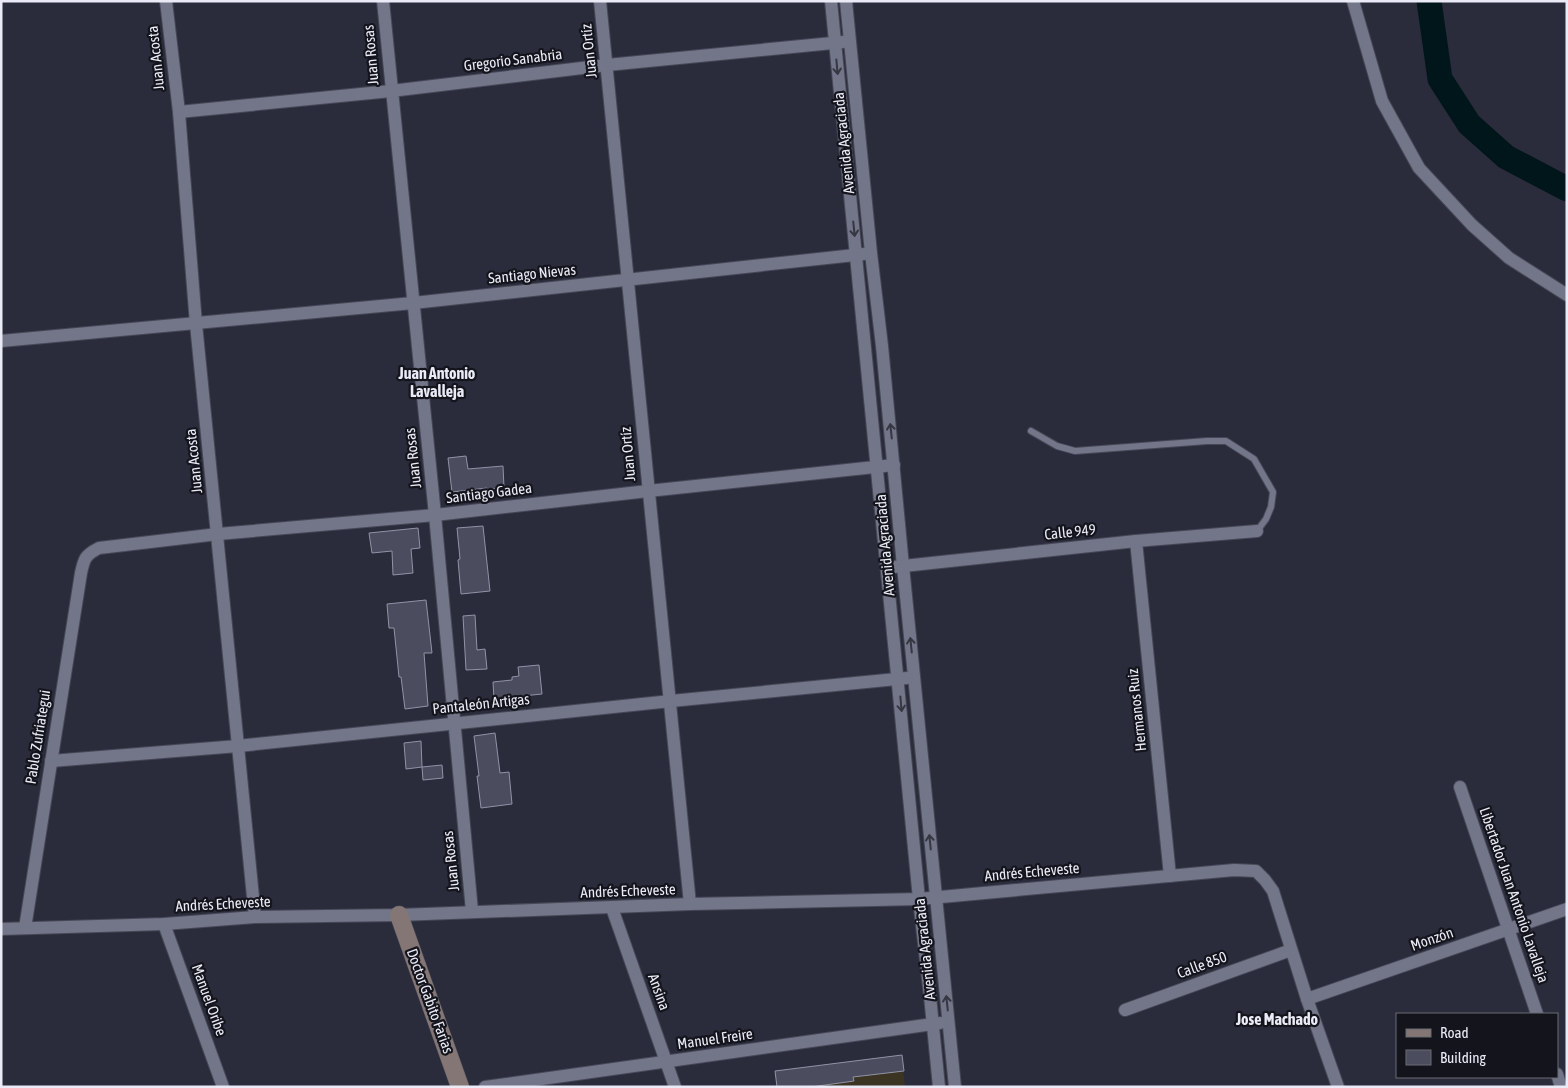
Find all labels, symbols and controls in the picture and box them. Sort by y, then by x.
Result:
street label: Juan Ortíz [577,22,600,79]
street label: Juan Rosas [359,24,382,86]
street label: Juan Acosta [144,25,167,91]
street label: Gregorio Sanabria [463,45,563,74]
one-way arrow [833,59,842,75]
street label: Avenida Agraciada [830,91,857,195]
one-way arrow [849,221,859,237]
street label: Santiago Nievas [487,260,577,287]
district label: Juan Antonio Lavalleja [398,364,476,400]
one-way arrow [886,423,896,439]
street label: Juan Ortíz [617,426,638,482]
street label: Juan Rosas [401,427,424,489]
street label: Juan Acosta [182,428,205,494]
street label: Santiago Gadea [445,479,533,506]
street label: Avenida Agraciada [872,493,897,597]
street label: Calle 949 [1043,520,1096,543]
one-way arrow [906,638,916,654]
street label: Hermanos Ruiz [1124,667,1149,752]
street label: Pablo Zufriategui [22,689,53,785]
street label: Pantaleón Artigas [432,690,530,717]
one-way arrow [896,696,905,712]
street label: Libertador Juan Antonio Lavalleja [1476,805,1553,985]
street label: Juan Rosas [439,830,462,892]
one-way arrow [925,834,935,850]
street label: Andrés Echeveste [984,859,1080,884]
street label: Andrés Echeveste [580,880,676,901]
street label: Andrés Echeveste [175,893,271,914]
street label: Avenida Agraciada [911,897,938,1001]
street label: Monzón [1408,923,1455,954]
street label: Doctor Gabito Farias [404,946,457,1056]
street label: Calle 850 [1175,948,1229,981]
street label: Manuel Oribe [189,962,230,1038]
street label: Ansina [645,971,674,1012]
one-way arrow [942,996,952,1012]
district label: Jose Machado [1235,1010,1319,1028]
legend [1396,1013,1558,1078]
text: Road [1440,1024,1469,1041]
street label: Manuel Freire [676,1025,754,1052]
text: Building [1440,1049,1486,1066]

